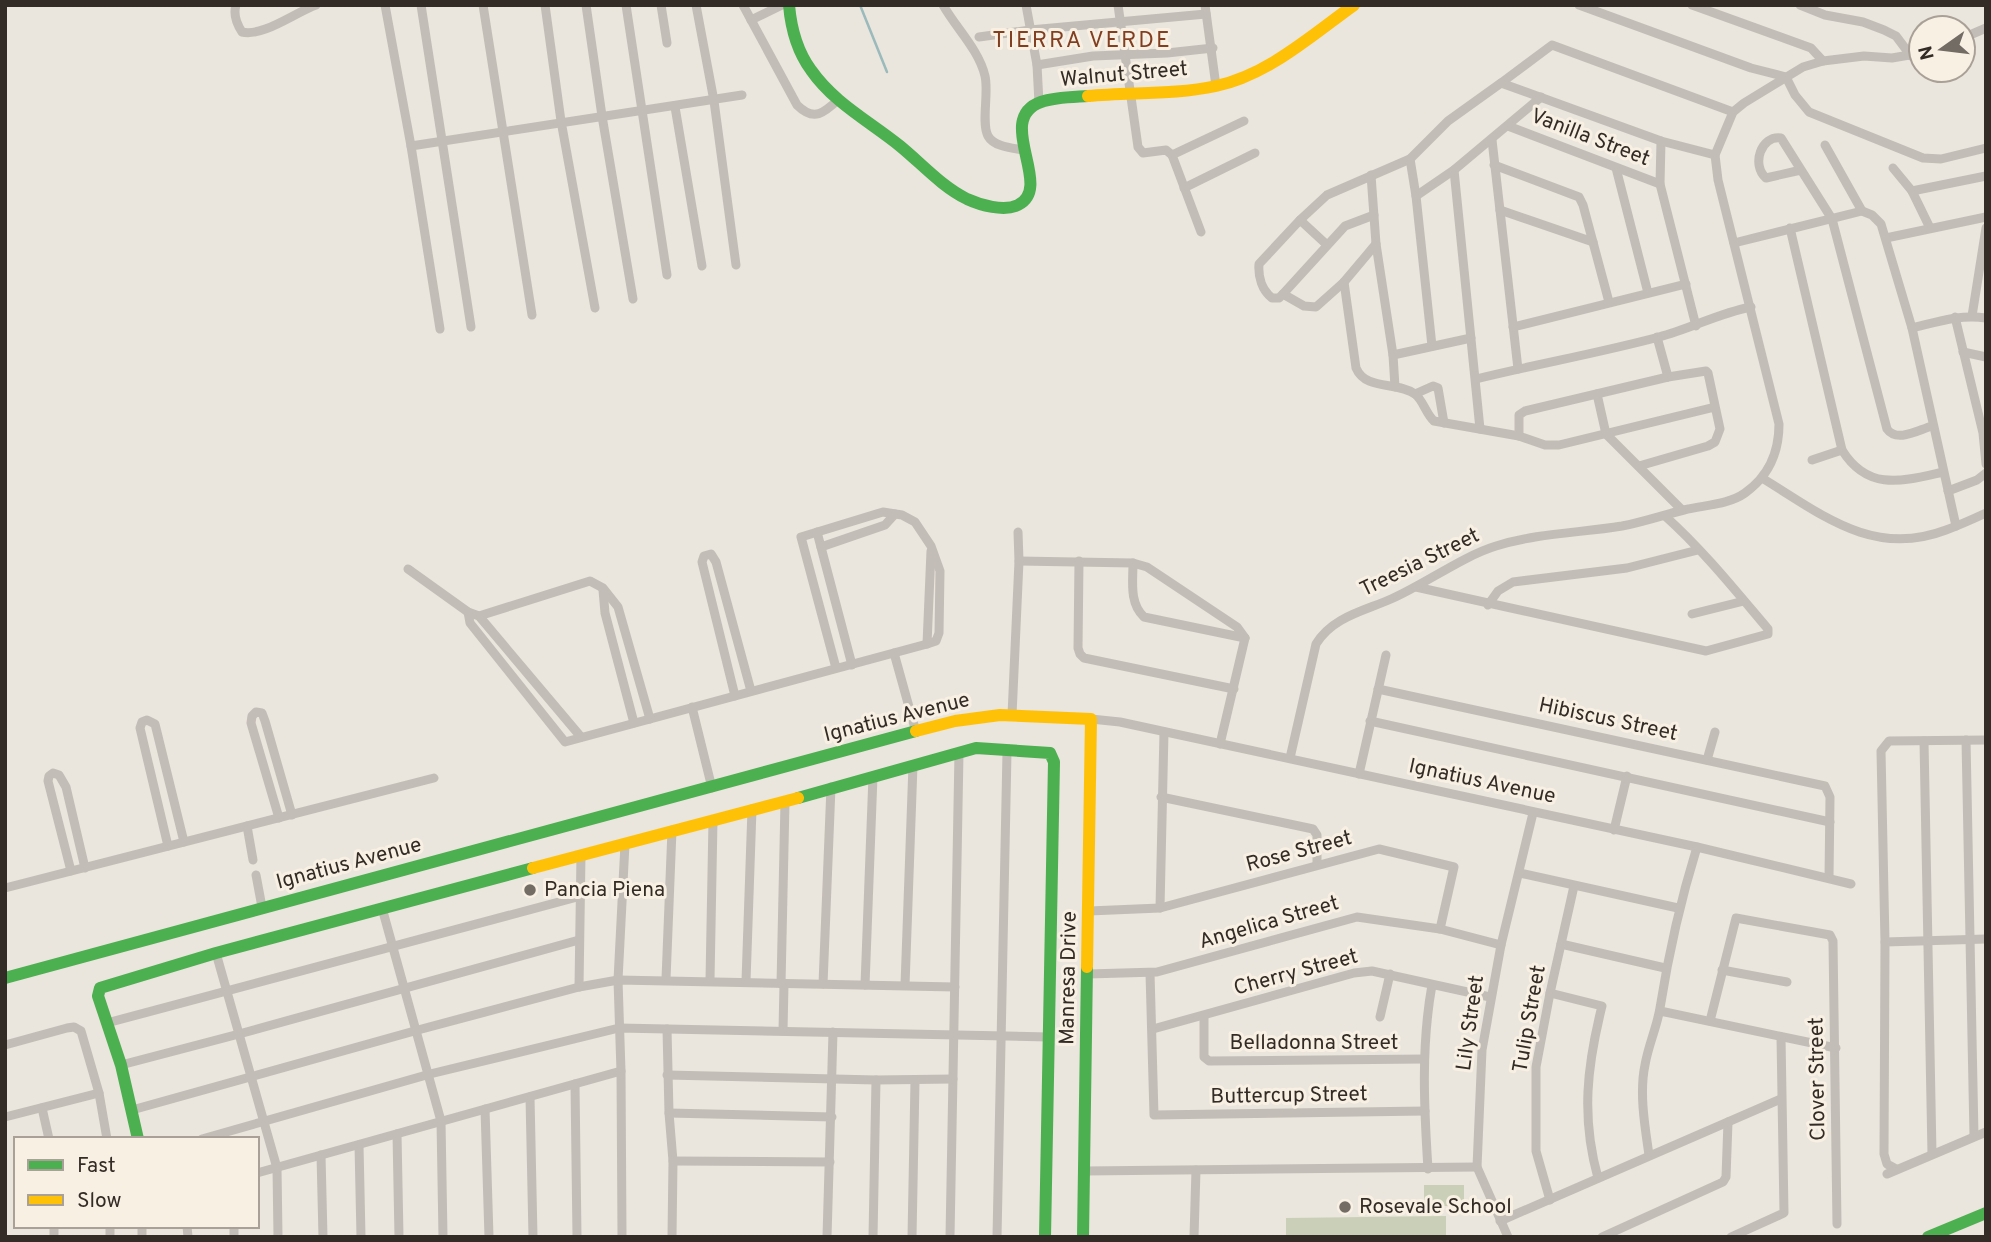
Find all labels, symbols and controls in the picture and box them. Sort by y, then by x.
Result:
north arrow [1907,14,1977,84]
district label: TIERRA VERDE [992,27,1172,56]
text: N [1914,43,1941,62]
street label: Walnut Street [1059,56,1189,94]
street label: Vanilla Street [1527,103,1653,173]
street label: Treesia Street [1356,522,1484,604]
street label: Ignatius Avenue [821,687,973,749]
street label: Hibiscus Street [1536,692,1680,748]
street label: Ignatius Avenue [1406,753,1558,811]
street label: Rose Street [1243,825,1355,879]
street label: Ignatius Avenue [273,832,425,896]
place label: Pancia Piena [544,877,665,904]
marker: Pancia Piena [522,882,538,898]
street label: Angelica Street [1196,890,1342,956]
street label: Manresa Drive [1054,911,1084,1045]
street label: Cherry Street [1231,943,1361,1003]
street label: Tulip Street [1507,963,1553,1075]
street label: Lily Street [1451,973,1491,1073]
street label: Clover Street [1803,1017,1833,1141]
street label: Belladonna Street [1230,1030,1398,1057]
street label: Buttercup Street [1210,1081,1368,1111]
legend [14,1137,259,1228]
text: Fast [77,1153,116,1180]
text: Slow [77,1188,122,1215]
place label: Rosevale School [1359,1194,1512,1221]
marker: Rosevale School [1337,1199,1353,1215]

